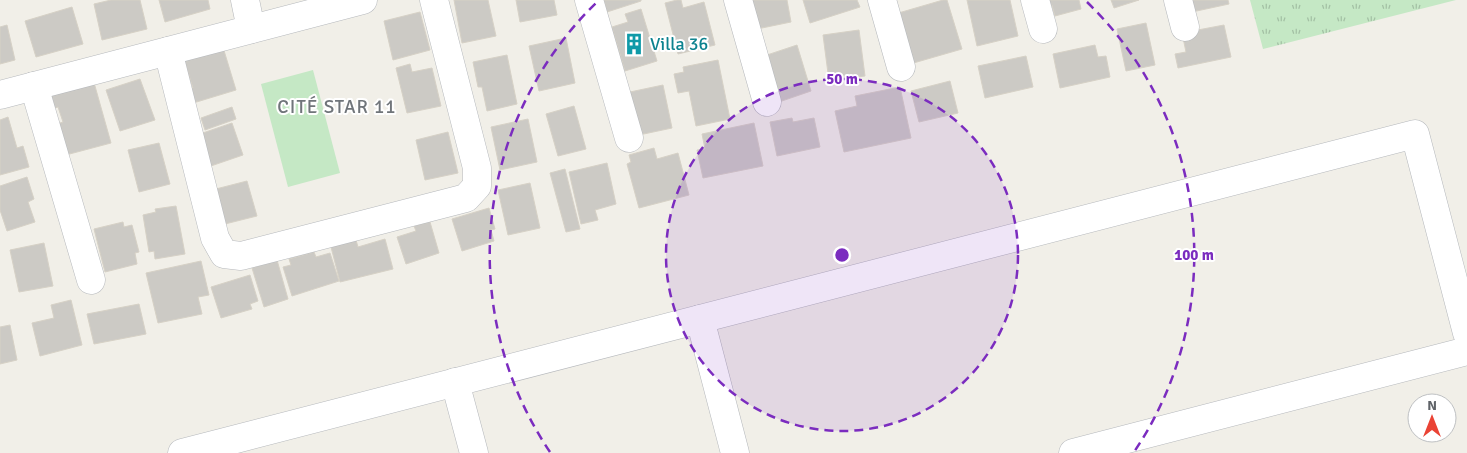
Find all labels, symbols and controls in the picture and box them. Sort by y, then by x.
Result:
building icon: Villa 36 [621,31,647,57]
place label: Villa 36 [650,33,708,55]
text: 50 m [826,70,858,88]
district label: CITÉ STAR 11 [277,95,397,119]
centre of rings [833,246,851,264]
text: 100 m [1174,246,1214,264]
north arrow [1407,393,1457,443]
text: N [1427,397,1437,414]

